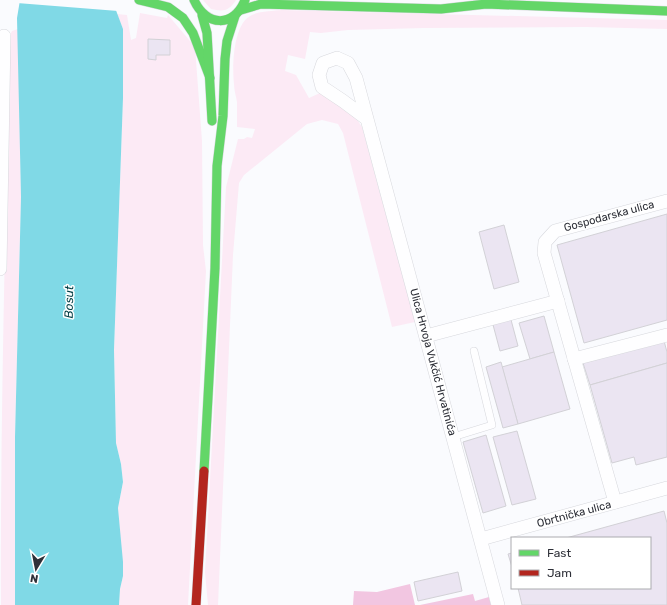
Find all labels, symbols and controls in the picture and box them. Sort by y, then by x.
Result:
street label: Gospodarska ulica [562,198,656,234]
water label: Bosut [62,285,76,319]
street label: Ulica Hrvoja Vukčić Hrvatinića [407,287,459,437]
street label: Obrtnička ulica [535,498,613,530]
legend [511,537,651,589]
text: Fast [547,546,571,560]
north arrow [16,549,56,589]
text: Jam [547,566,572,580]
text: N [29,571,39,585]

